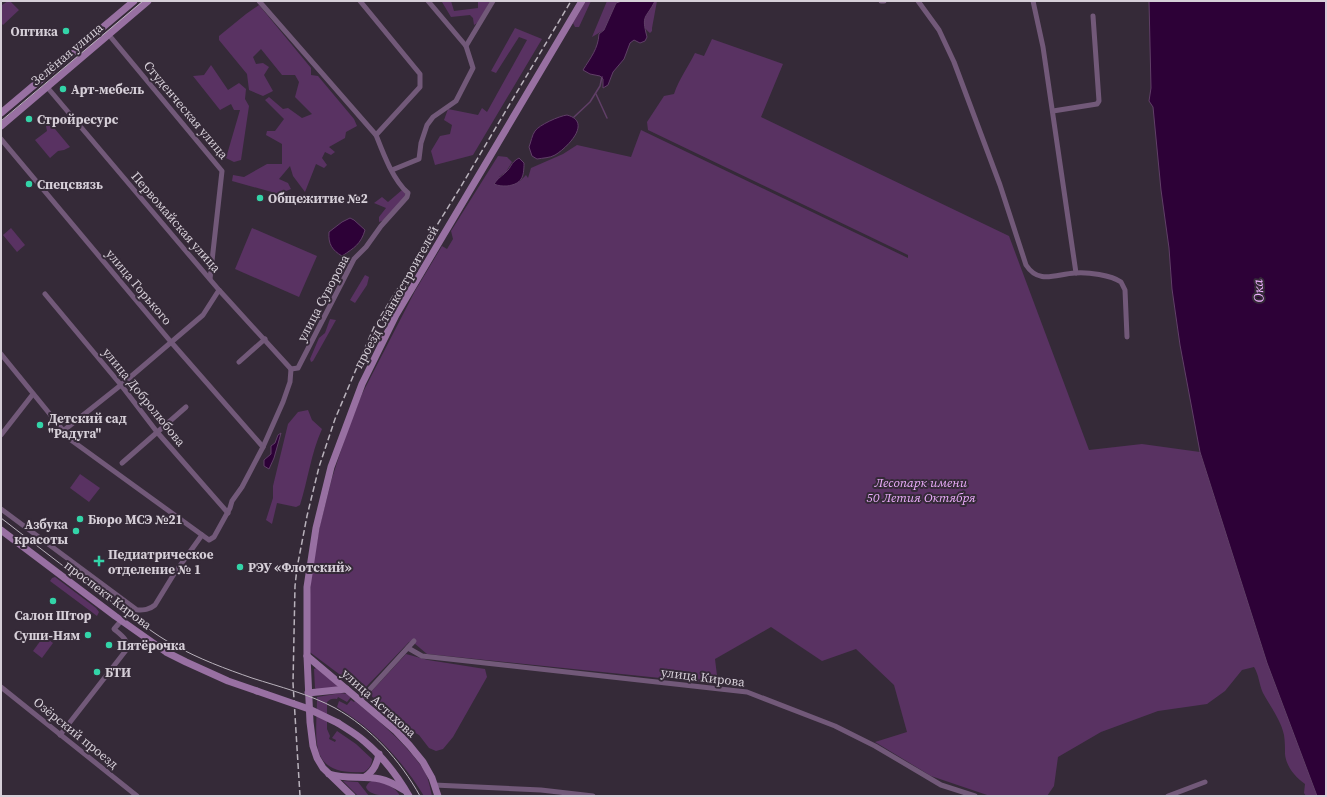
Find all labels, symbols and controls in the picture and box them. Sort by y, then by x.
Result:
street label: Зелёная улица [27,19,107,89]
place label: Оптика [11,23,58,40]
marker: Оптика [61,26,71,36]
street label: Студенческая улица [140,57,232,163]
place label: Арт-мебель [71,81,144,98]
marker: Арт-мебель [58,84,68,94]
place label: Стройресурс [37,111,119,128]
marker: Стройресурс [24,114,34,124]
street label: Первомайская улица [127,168,225,276]
place label: Спецсвязь [37,176,103,193]
marker: Спецсвязь [24,179,34,189]
place label: Общежитие №2 [268,190,368,207]
marker: Общежитие №2 [255,193,265,203]
street label: проезд Станкостроителей [350,223,442,371]
street label: улица Горького [102,245,176,329]
street label: улица Суворова [293,251,353,344]
water label: Ока [1247,278,1269,303]
street label: улица Добролюбова [99,344,189,450]
place label: Детский сад "Радуга" [48,410,127,442]
marker: Детский сад "Радуга" [35,420,45,430]
park label: Лесопарк имени 50 Летия Октября [866,474,976,506]
place label: Бюро МСЭ №21 [88,511,183,528]
marker: Бюро МСЭ №21 [75,514,85,524]
place label: Азбука красоты [14,516,68,548]
marker: Азбука красоты [71,526,81,536]
place label: Педиатрическое отделение № 1 [108,546,214,578]
marker: Педиатрическое отделение № 1 [93,555,105,567]
street label: проспект Кирова [61,556,156,634]
place label: РЭУ «Флотский» [248,559,352,576]
marker: РЭУ «Флотский» [235,562,245,572]
marker: Салон Штор [48,596,58,606]
place label: Салон Штор [14,607,92,624]
place label: Суши-Ням [14,627,80,644]
marker: Суши-Ням [83,630,93,640]
place label: Пятёрочка [117,637,185,654]
marker: Пятёрочка [104,640,114,650]
street label: улица Кирова [660,663,746,691]
place label: БТИ [105,664,131,681]
street label: улица Астахова [338,665,420,741]
marker: БТИ [92,667,102,677]
street label: Озёрский проезд [30,693,122,773]

